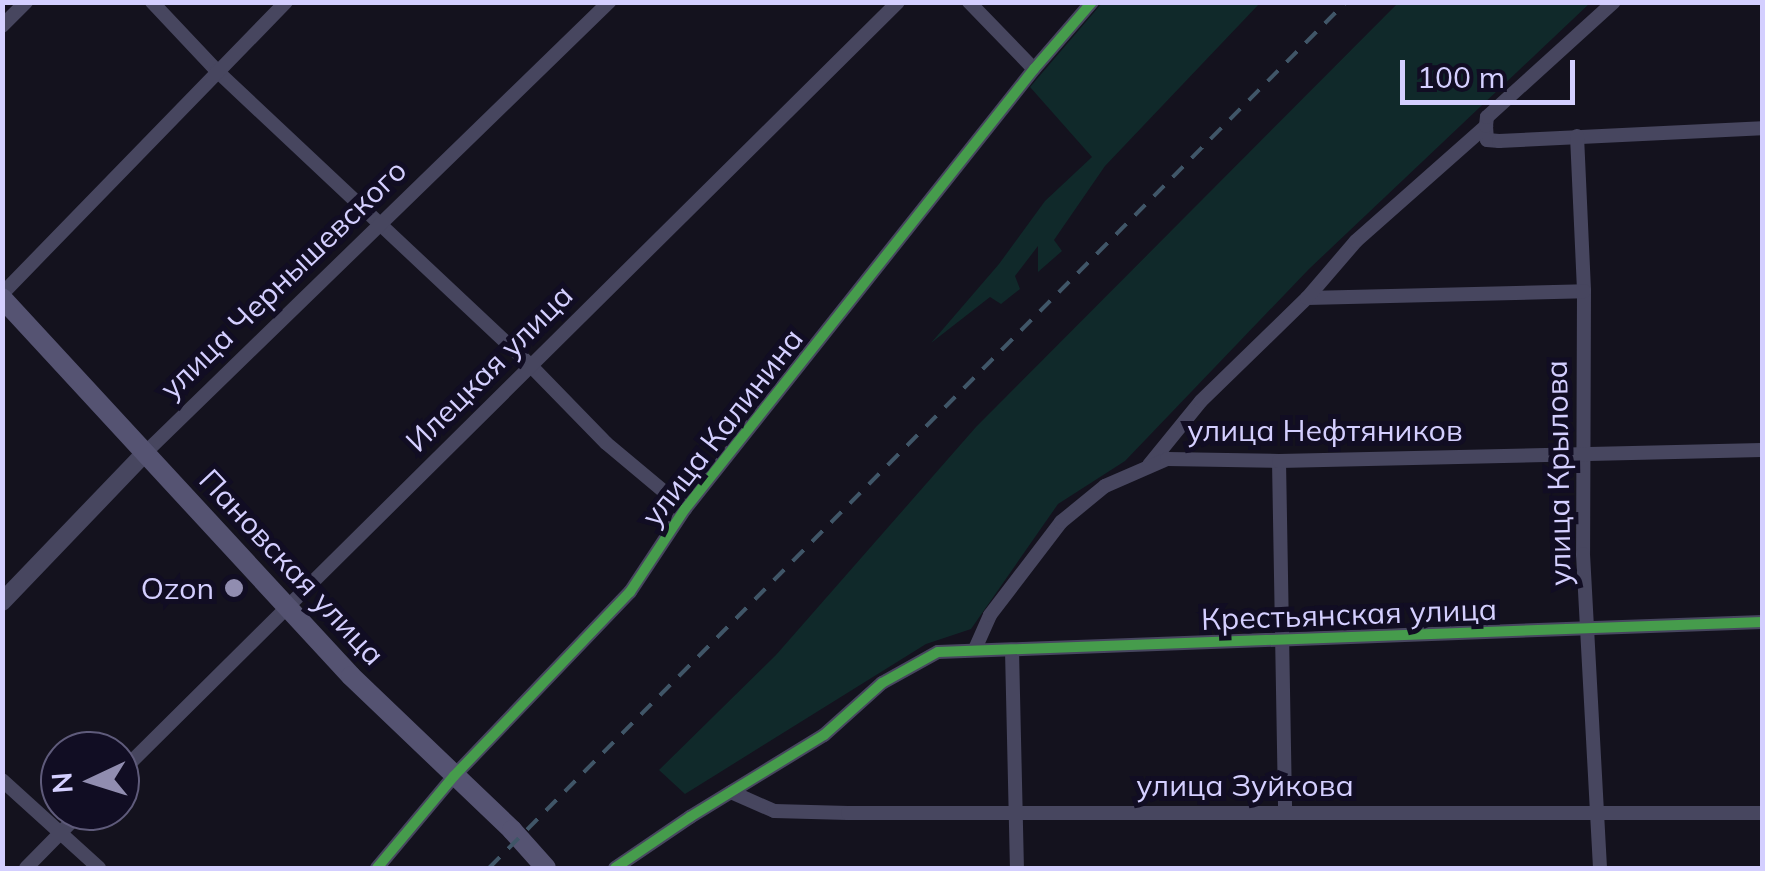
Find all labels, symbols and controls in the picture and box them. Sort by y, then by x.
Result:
scale bar [1405,40,1580,102]
text: 100 m [1417,58,1505,96]
street label: улица Чернышевского [152,152,414,406]
street label: Илецкая улица [398,277,580,459]
street label: улица Калинина [634,321,810,533]
street label: улица Крылова [1538,360,1578,586]
street label: улица Нефтяников [1187,412,1463,448]
street label: Пановская улица [192,462,392,672]
place label: Ozon [141,570,214,606]
marker: Ozon [223,577,245,599]
street label: Крестьянская улица [1201,591,1497,637]
north arrow [40,731,140,831]
street label: улица Зуйкова [1136,767,1354,803]
text: N [43,771,80,795]

